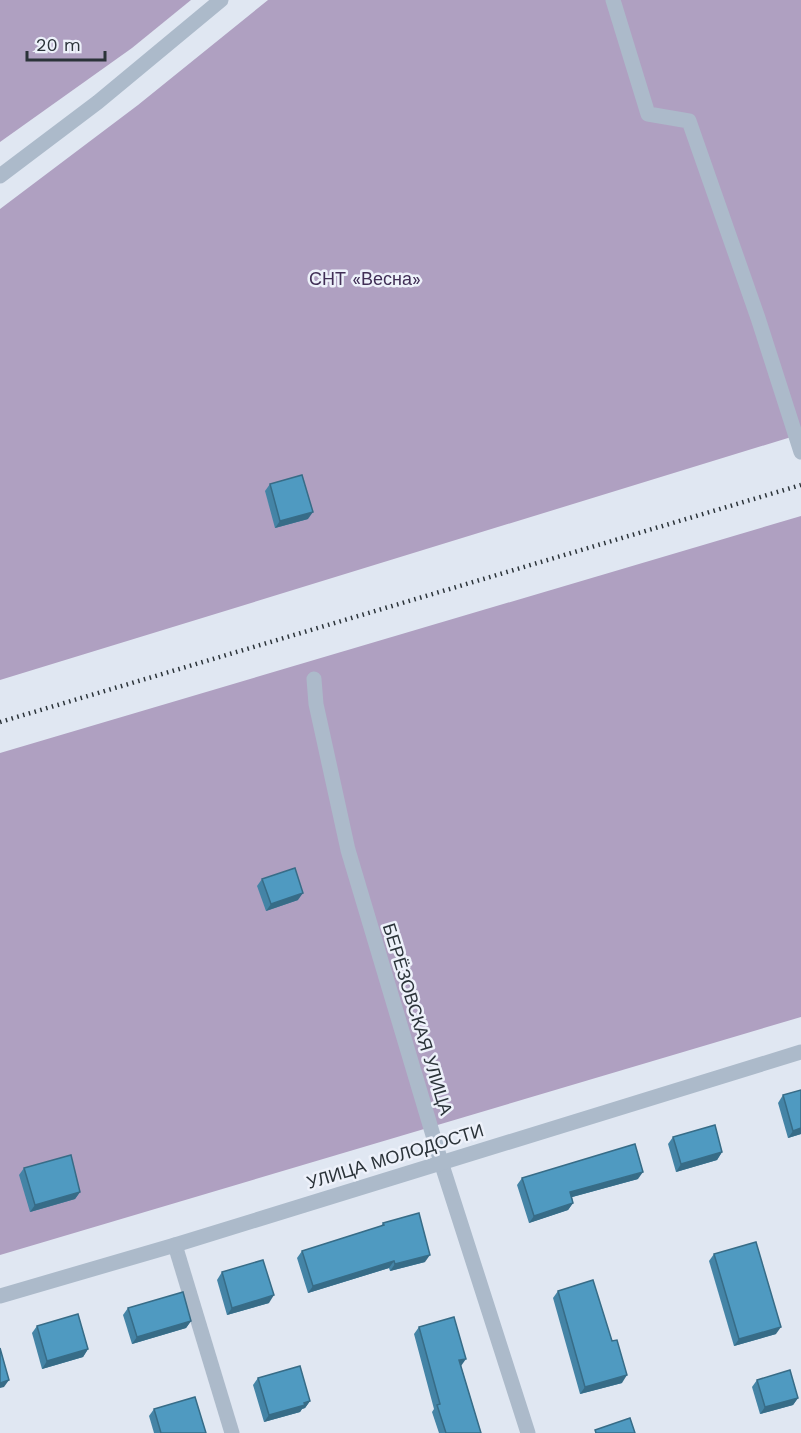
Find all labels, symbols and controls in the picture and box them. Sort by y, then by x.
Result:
scale bar [27,24,105,62]
text: 20 m [36,34,81,55]
park label: СНТ «Весна» [309,268,421,289]
street label: БЕРЁЗОВСКАЯ УЛИЦА [379,921,457,1117]
street label: УЛИЦА МОЛОДОСТИ [304,1119,486,1193]

